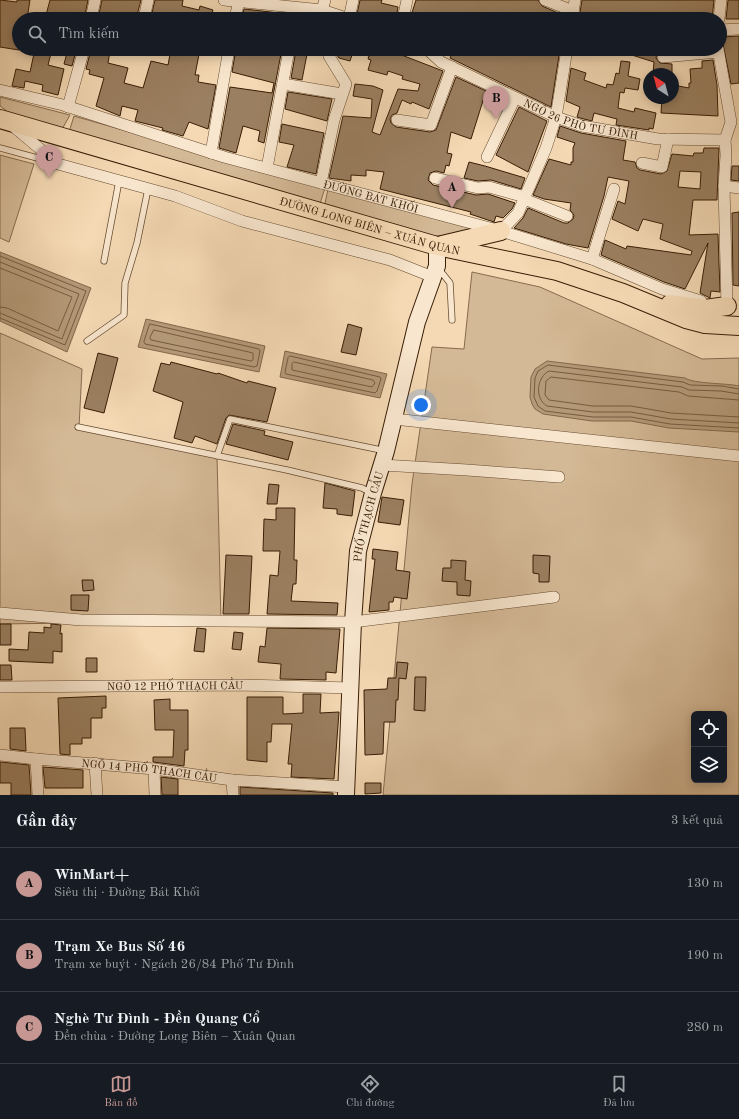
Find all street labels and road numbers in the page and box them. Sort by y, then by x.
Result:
street label: NGÕ 26 PHỐ TƯ ĐÌNH [521,98,639,143]
street label: ĐƯỜNG BÁT KHỐI [322,180,419,216]
street label: ĐƯỜNG LONG BIÊN – XUÂN QUAN [278,197,461,258]
street label: PHỐ THẠCH CẦU [353,470,386,563]
street label: NGÕ 12 PHỐ THẠCH CẦU [107,677,244,693]
street label: NGÕ 14 PHỐ THẠCH CẦU [81,758,218,785]

